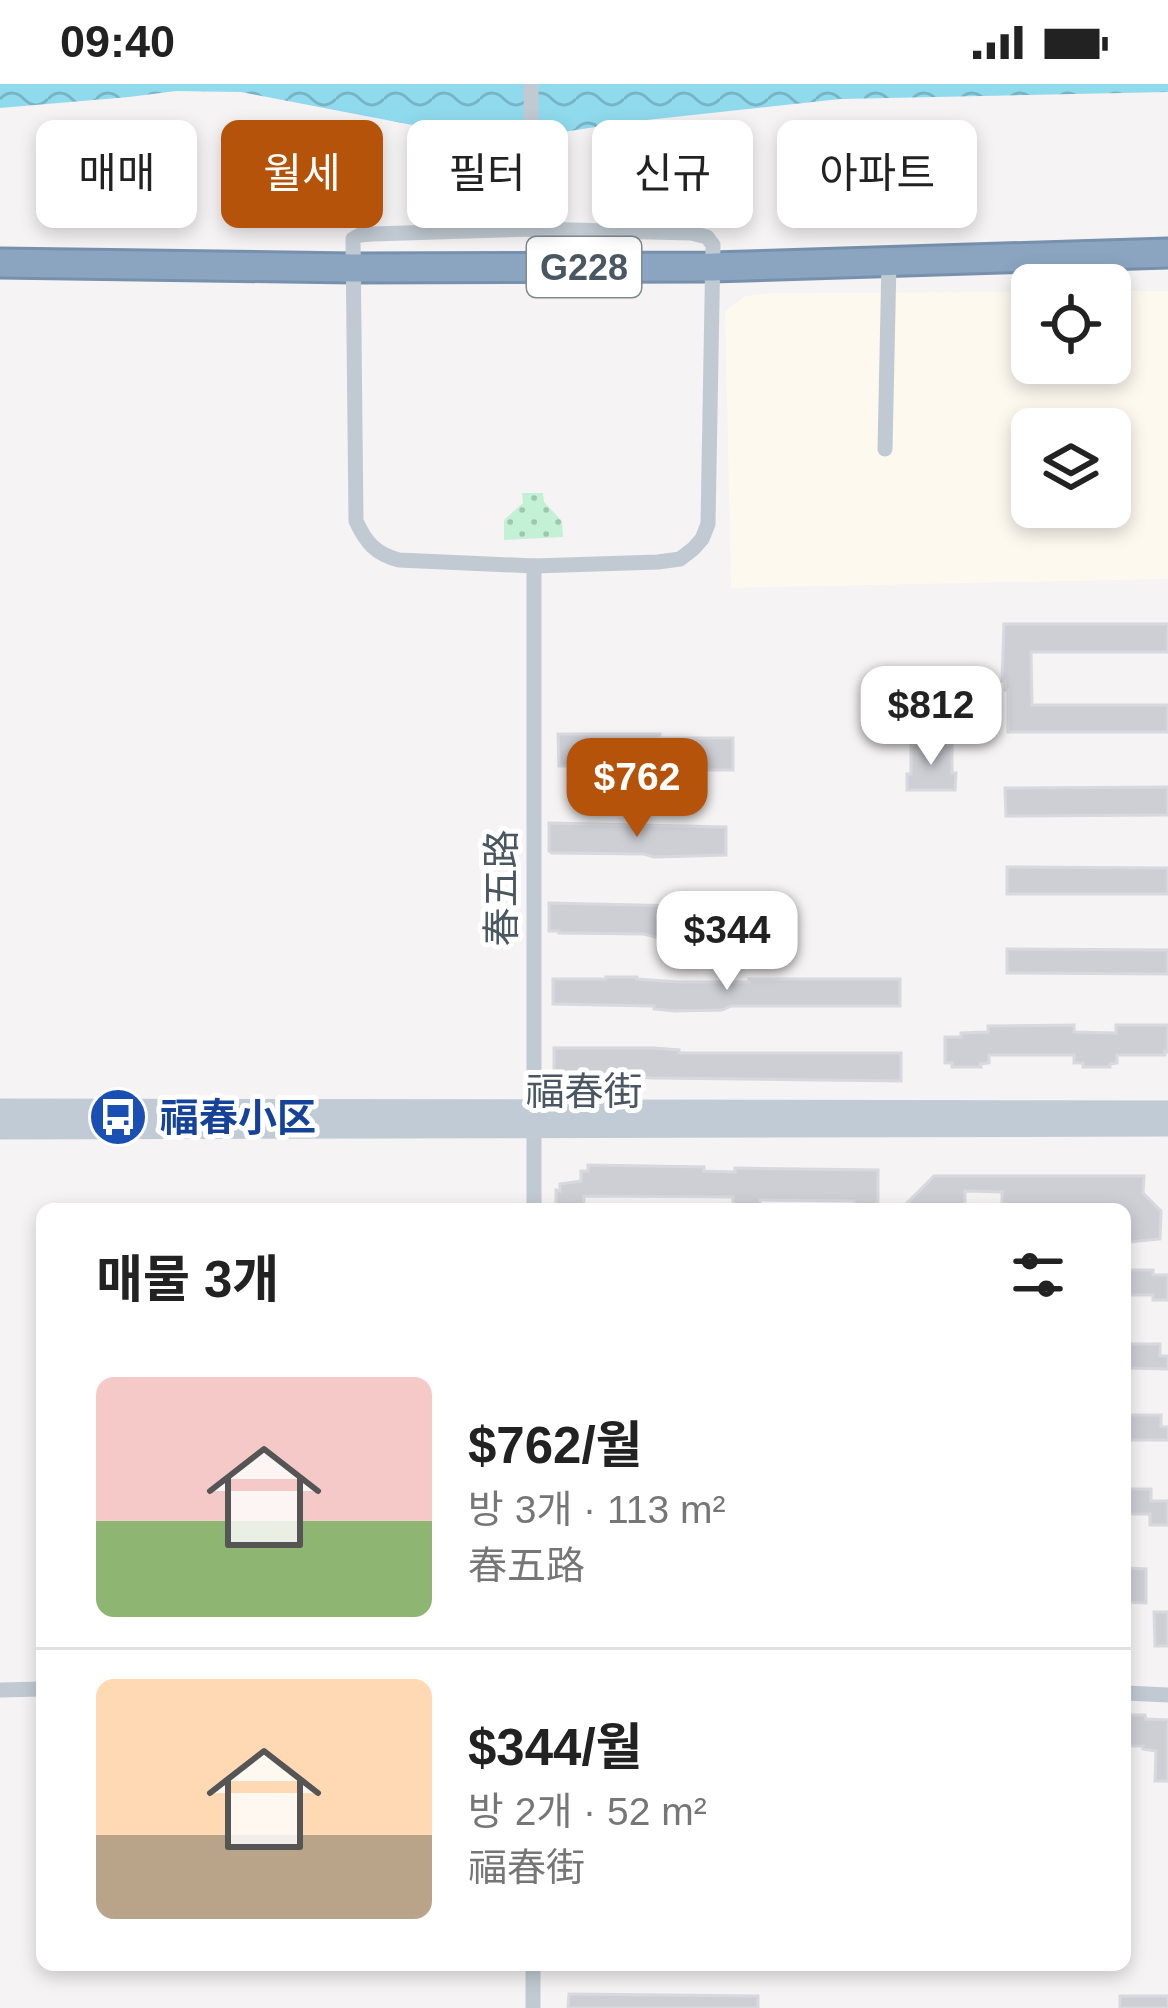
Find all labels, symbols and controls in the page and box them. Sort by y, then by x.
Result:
text: 09:40 [60,16,175,67]
chip: 매매 [36,120,197,228]
chip: 월세 [221,120,383,228]
chip: 필터 [407,120,568,228]
chip: 신규 [592,120,753,228]
chip: 아파트 [777,120,977,228]
road number: G228 [527,237,641,297]
map controls [1011,264,1131,528]
button: locate [1011,264,1131,384]
button: layers [1011,408,1131,528]
pin: $812 [860,666,1002,768]
text: $812 [888,683,974,726]
pin: $762 [566,738,708,840]
text: $762 [594,755,680,798]
street label: 春五路 [480,829,523,947]
pin: $344 [656,891,798,993]
text: $344 [684,908,770,951]
street label: 福春街 [525,1070,643,1113]
bus stop icon: 福春小区 [87,1086,149,1148]
place label: 福春小区 [160,1096,316,1139]
icon: filters [1005,1242,1071,1308]
text: 매물 3개 [96,1251,279,1308]
text: $762/월 [468,1417,643,1474]
icon: home [192,1425,336,1569]
text: 방 3개 · 113 m² [468,1488,725,1531]
text: 春五路 [468,1544,585,1587]
text: $344/월 [468,1719,643,1776]
icon: home [192,1727,336,1871]
text: 방 2개 · 52 m² [468,1790,707,1833]
text: 福春街 [468,1846,585,1889]

